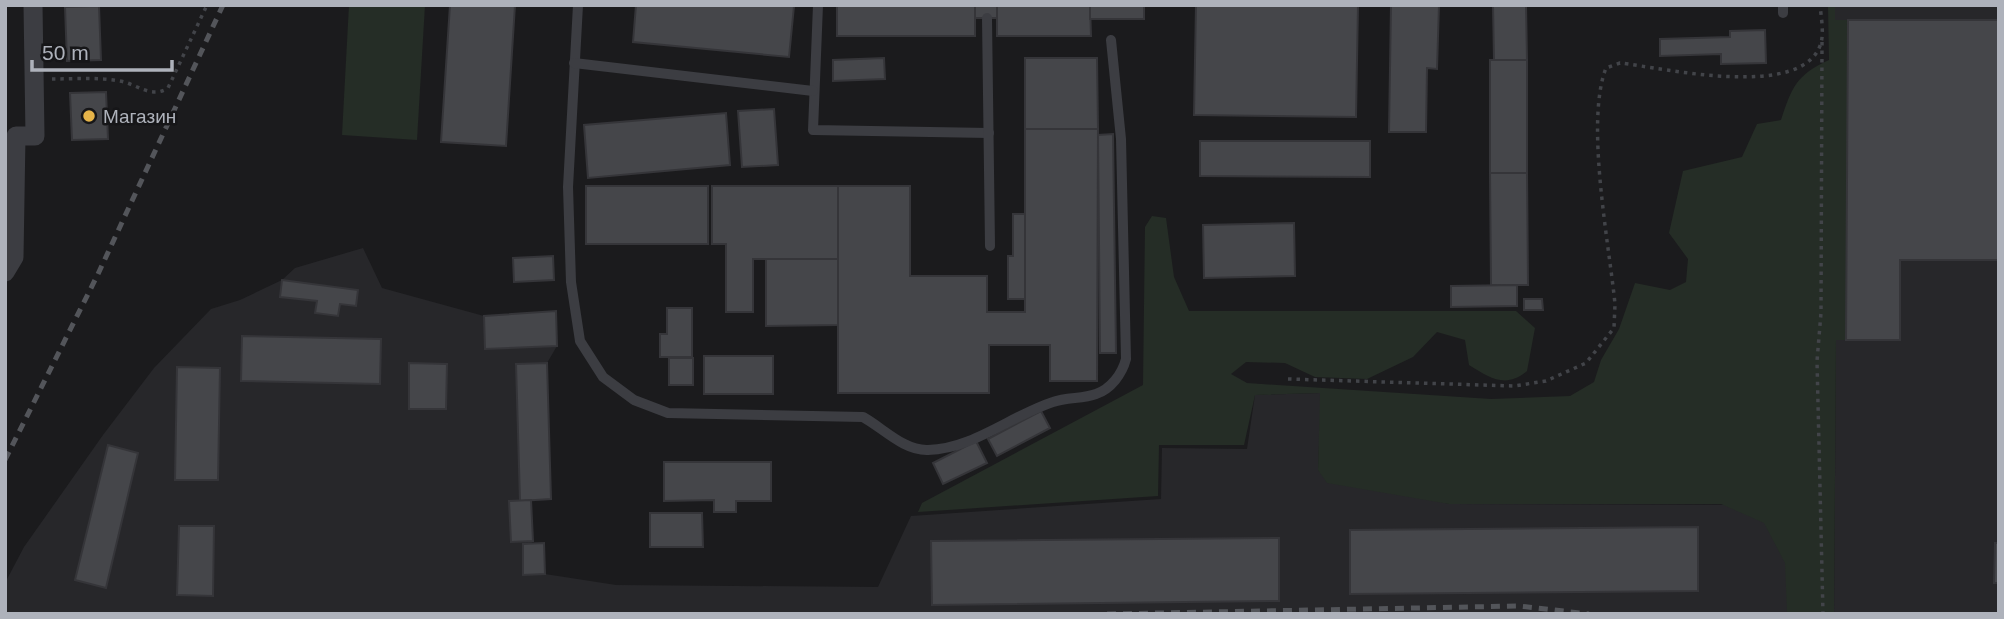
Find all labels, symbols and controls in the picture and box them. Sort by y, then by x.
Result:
scale bar [32,28,172,72]
text: 50 m [42,41,89,64]
place label: Магазин [103,106,176,127]
marker: Магазин [81,108,97,124]

